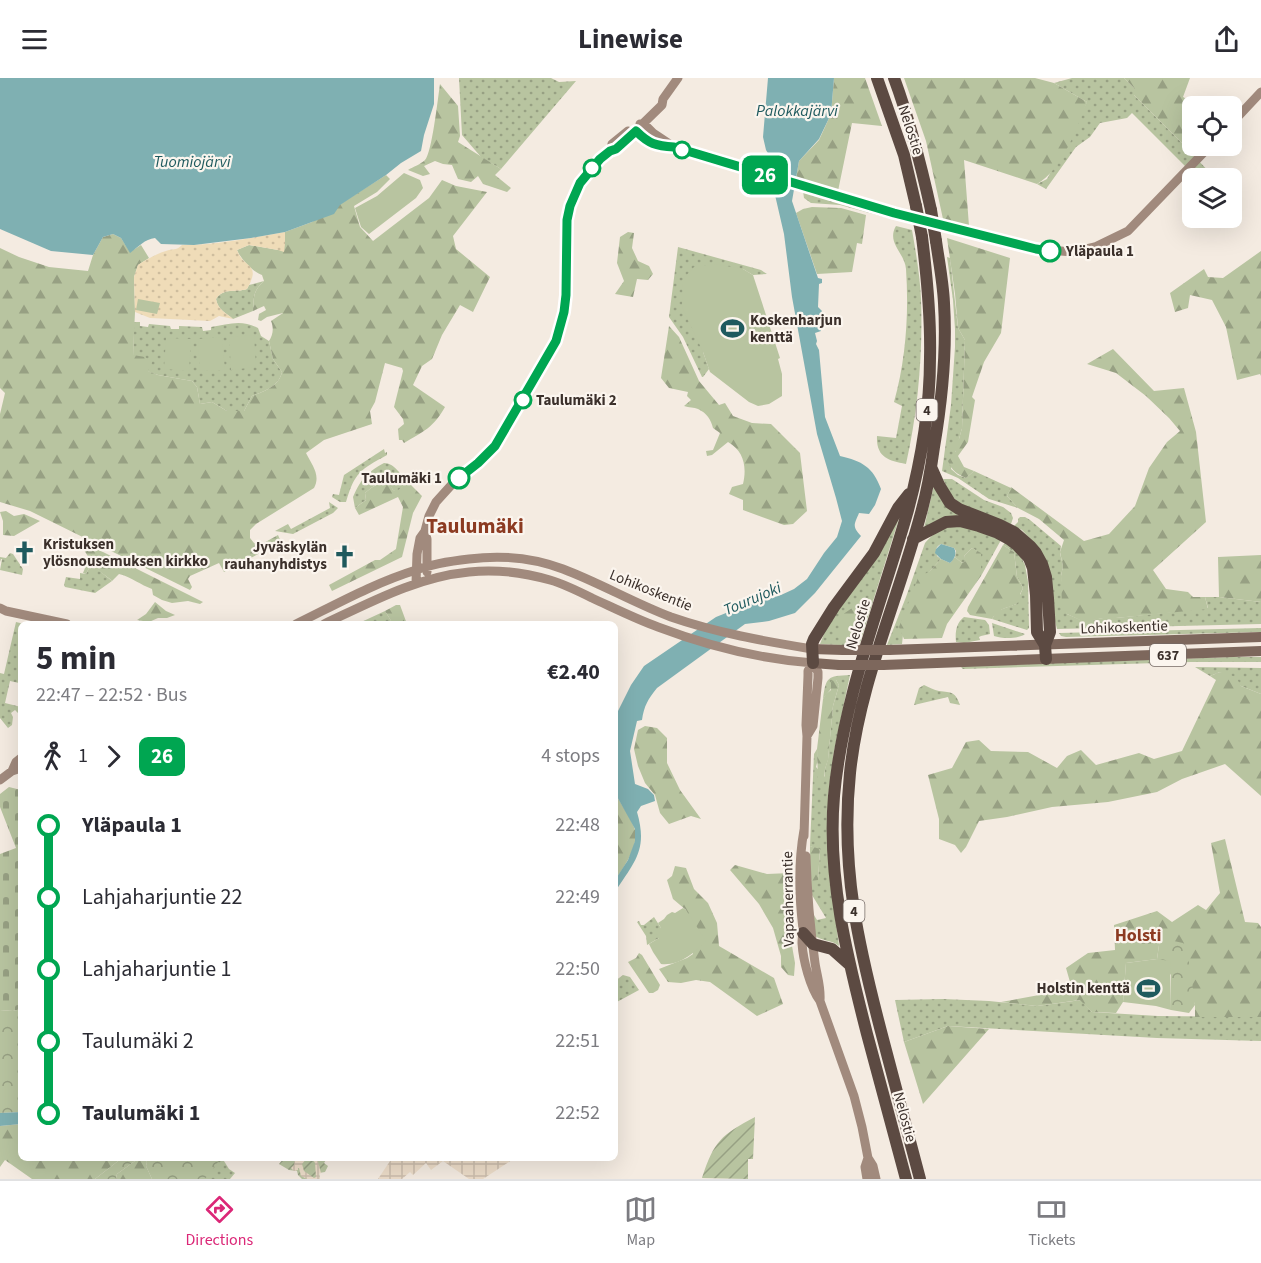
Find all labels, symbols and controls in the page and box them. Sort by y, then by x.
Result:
text: Linewise [578,20,683,59]
icon: menu [18,23,51,56]
icon: share [1210,23,1243,56]
map controls [1182,96,1242,228]
button: locate [1182,96,1242,156]
water label: Palokkajärvi [756,100,838,122]
street label: Nelostie [893,103,928,158]
unlabelled marker [673,141,691,159]
water label: Tuomiojärvi [154,151,231,173]
line badge: 26 [738,156,792,194]
unlabelled marker [583,159,601,177]
text: 26 [754,160,776,190]
button: layers [1182,168,1242,228]
marker: Yläpaula 1 [1039,240,1061,262]
place label: Yläpaula 1 [1065,241,1134,262]
place label: Koskenharjun kenttä [750,310,842,348]
sports icon: Koskenharjun kenttä [719,316,745,342]
place label: Taulumäki 2 [536,390,617,411]
marker: Taulumäki 2 [514,391,532,409]
road number: 4 [916,399,938,421]
marker: Taulumäki 1 [448,467,470,489]
place label: Taulumäki 1 [361,468,442,489]
district label: Taulumäki [426,511,524,541]
place label: Kristuksen ylösnousemuksen kirkko [43,534,208,572]
place label: Jyväskylän rauhanyhdistys [224,537,327,575]
church icon: Kristuksen ylösnousemuksen kirkko [12,540,38,566]
church icon: Jyväskylän rauhanyhdistys [332,543,358,569]
street label: Lohikoskentie [606,564,695,617]
water label: Tourujoki [720,577,785,621]
street label: Nelostie [841,597,876,652]
street label: Lohikoskentie [1080,615,1168,640]
text: 5 min [36,635,116,682]
road number: 637 [1150,644,1186,666]
text: €2.40 [547,656,600,688]
text: 22:47 – 22:52 · Bus [36,681,187,709]
icon: walk [36,740,69,773]
icon: forward [97,740,130,773]
text: 26 [151,741,173,771]
text: 1 [78,742,88,770]
text: 4 stops [541,742,600,770]
text: Yläpaula 1 [82,809,182,841]
text: 22:48 [555,811,600,839]
street label: Vapaaherrantie [777,851,800,947]
text: Lahjaharjuntie 22 [82,881,242,913]
text: 22:49 [555,883,600,911]
road number: 4 [844,900,864,922]
district label: Holsti [1115,923,1161,948]
text: Lahjaharjuntie 1 [82,953,232,985]
text: 22:50 [555,955,600,983]
sports icon: Holstin kenttä [1135,975,1161,1001]
place label: Holstin kenttä [1037,978,1130,999]
text: Taulumäki 2 [82,1025,194,1057]
text: 22:51 [555,1027,600,1055]
street label: Nelostie [888,1090,921,1145]
text: Taulumäki 1 [82,1097,200,1129]
text: 22:52 [555,1099,600,1127]
tab: Directions [186,1193,253,1251]
tab: Map [624,1193,657,1251]
tab: Tickets [1028,1193,1075,1251]

